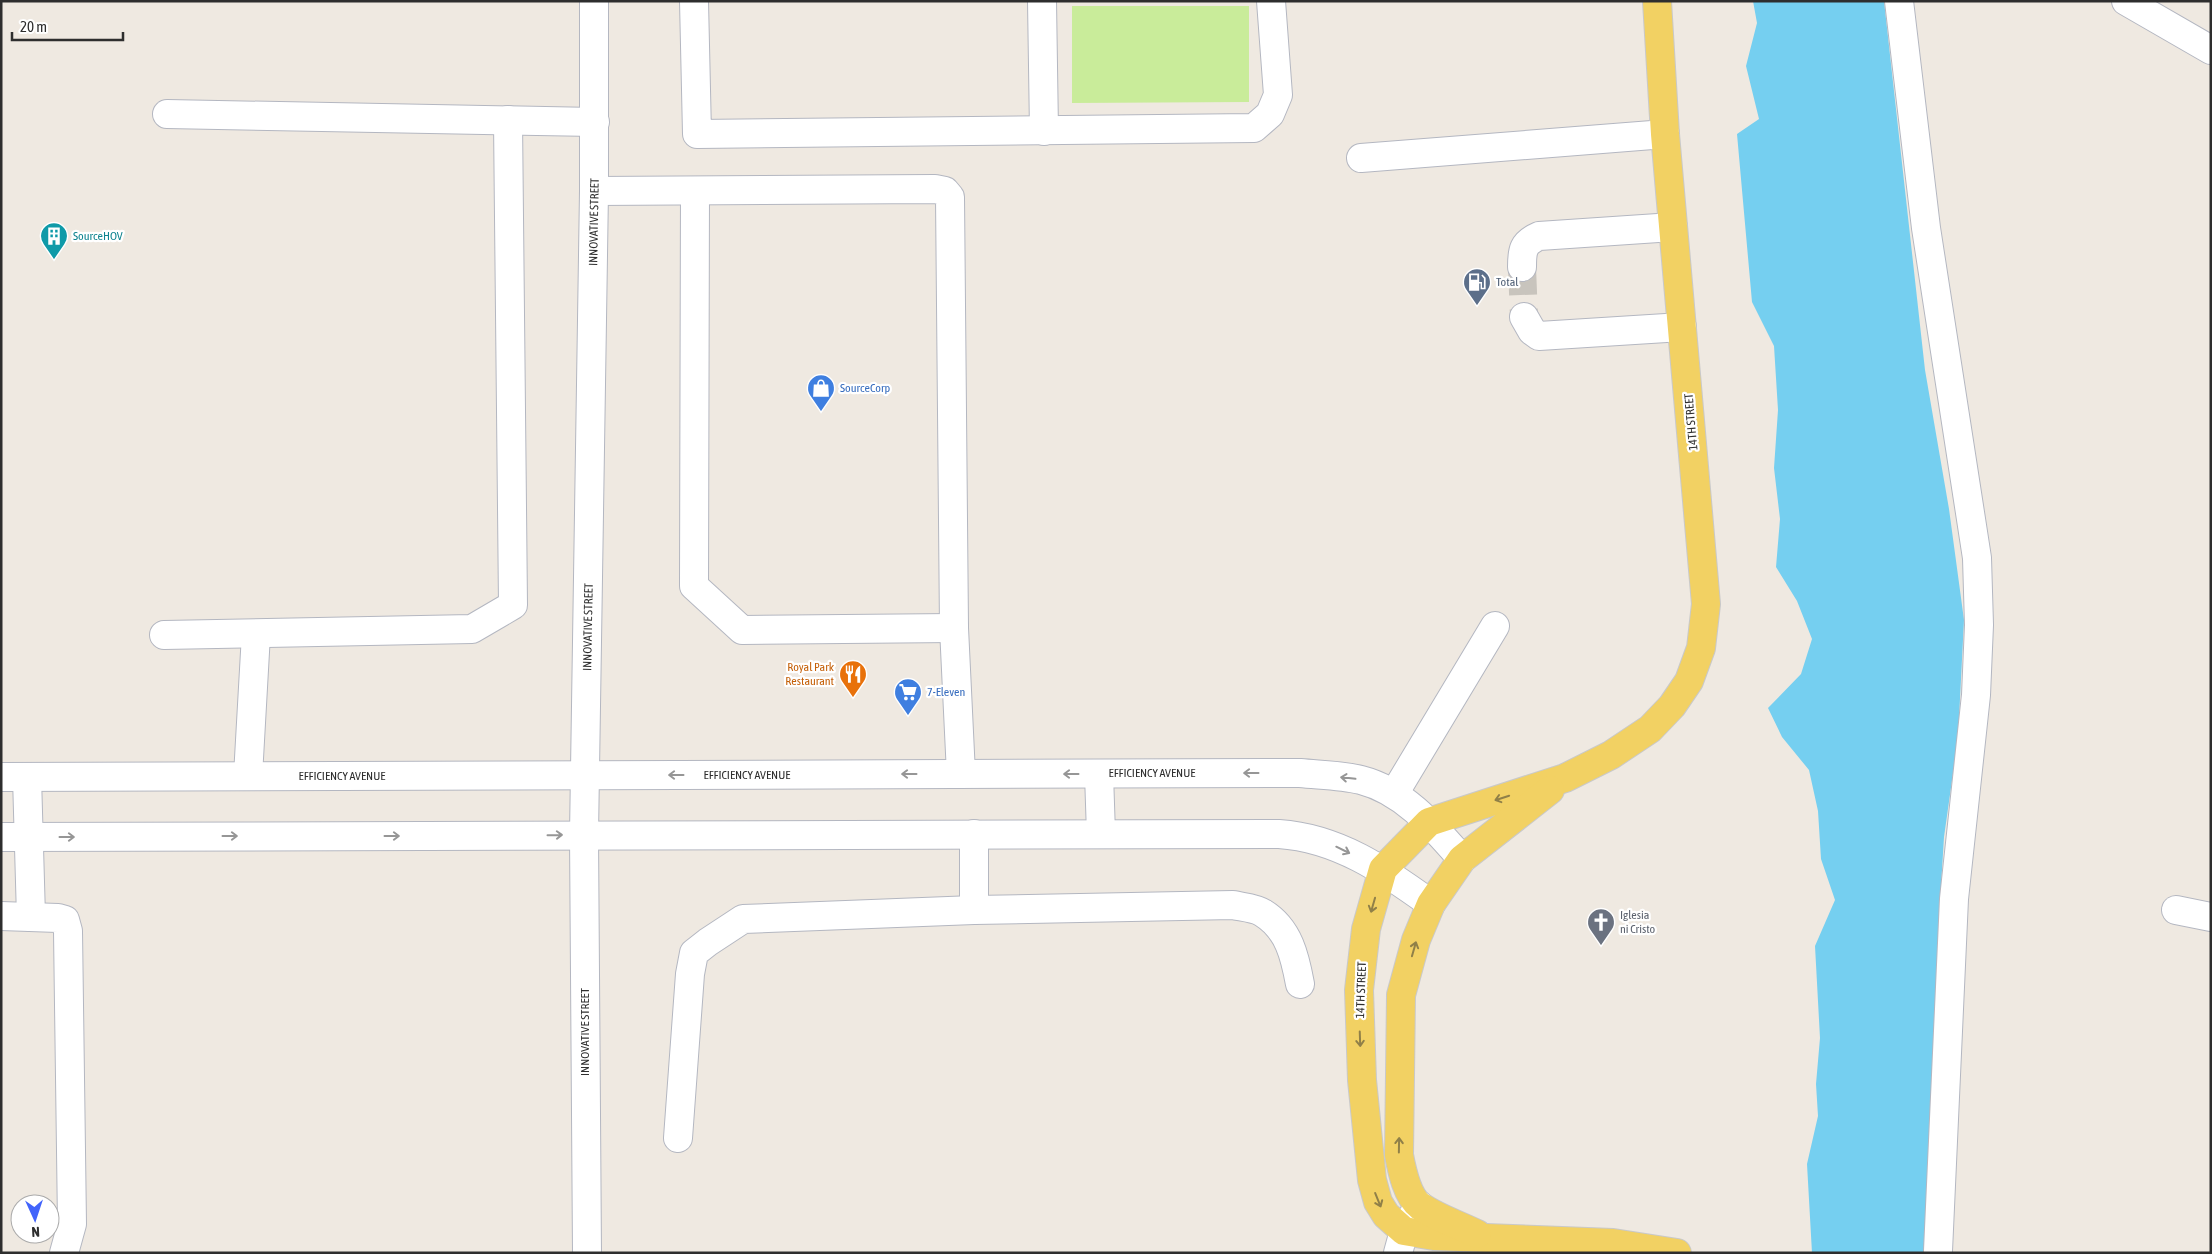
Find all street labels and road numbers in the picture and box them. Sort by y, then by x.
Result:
street label: INNOVATIVE STREET [586,177,602,266]
street label: 14TH STREET [1681,392,1700,451]
street label: INNOVATIVE STREET [580,582,596,671]
street label: EFFICIENCY AVENUE [1109,766,1195,780]
street label: EFFICIENCY AVENUE [704,768,790,782]
street label: EFFICIENCY AVENUE [299,769,385,783]
street label: 14TH STREET [1353,961,1369,1019]
street label: INNOVATIVE STREET [578,987,592,1076]

